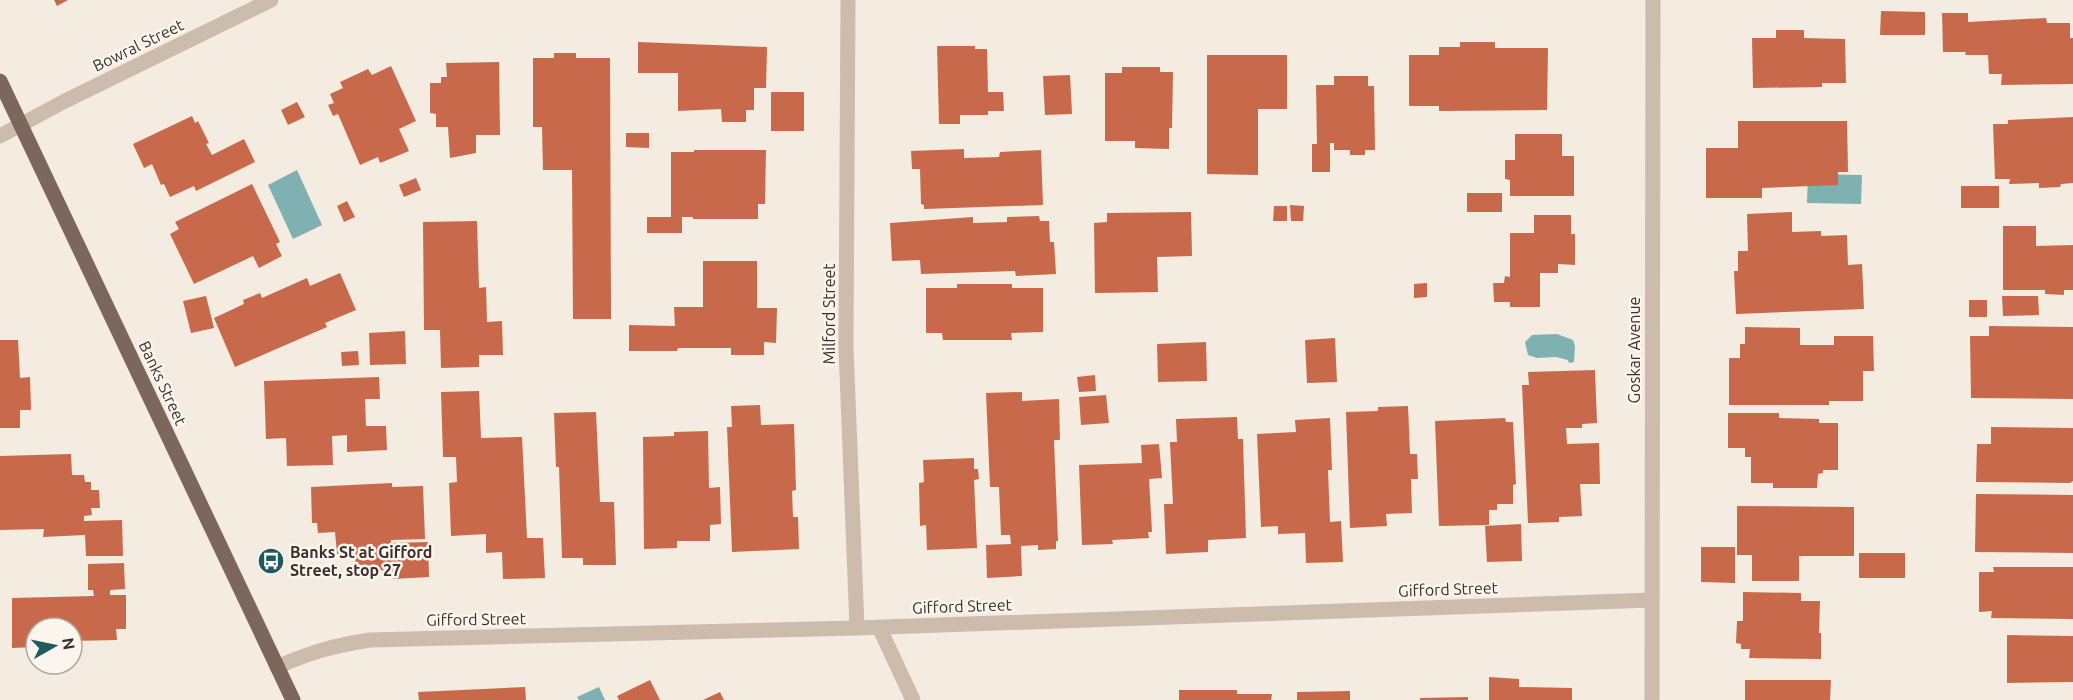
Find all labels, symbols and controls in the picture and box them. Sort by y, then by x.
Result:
street label: Bowral Street [90,15,187,75]
street label: Milford Street [820,263,838,365]
street label: Goskar Avenue [1625,297,1643,403]
street label: Banks Street [136,338,191,429]
place label: Banks St at Gifford Street, stop 27 [290,543,432,579]
bus stop icon: Banks St at Gifford Street, stop 27 [256,546,286,576]
street label: Gifford Street [1398,578,1499,600]
street label: Gifford Street [912,595,1013,617]
street label: Gifford Street [426,609,527,629]
north arrow [24,616,84,676]
text: N [59,636,79,651]

